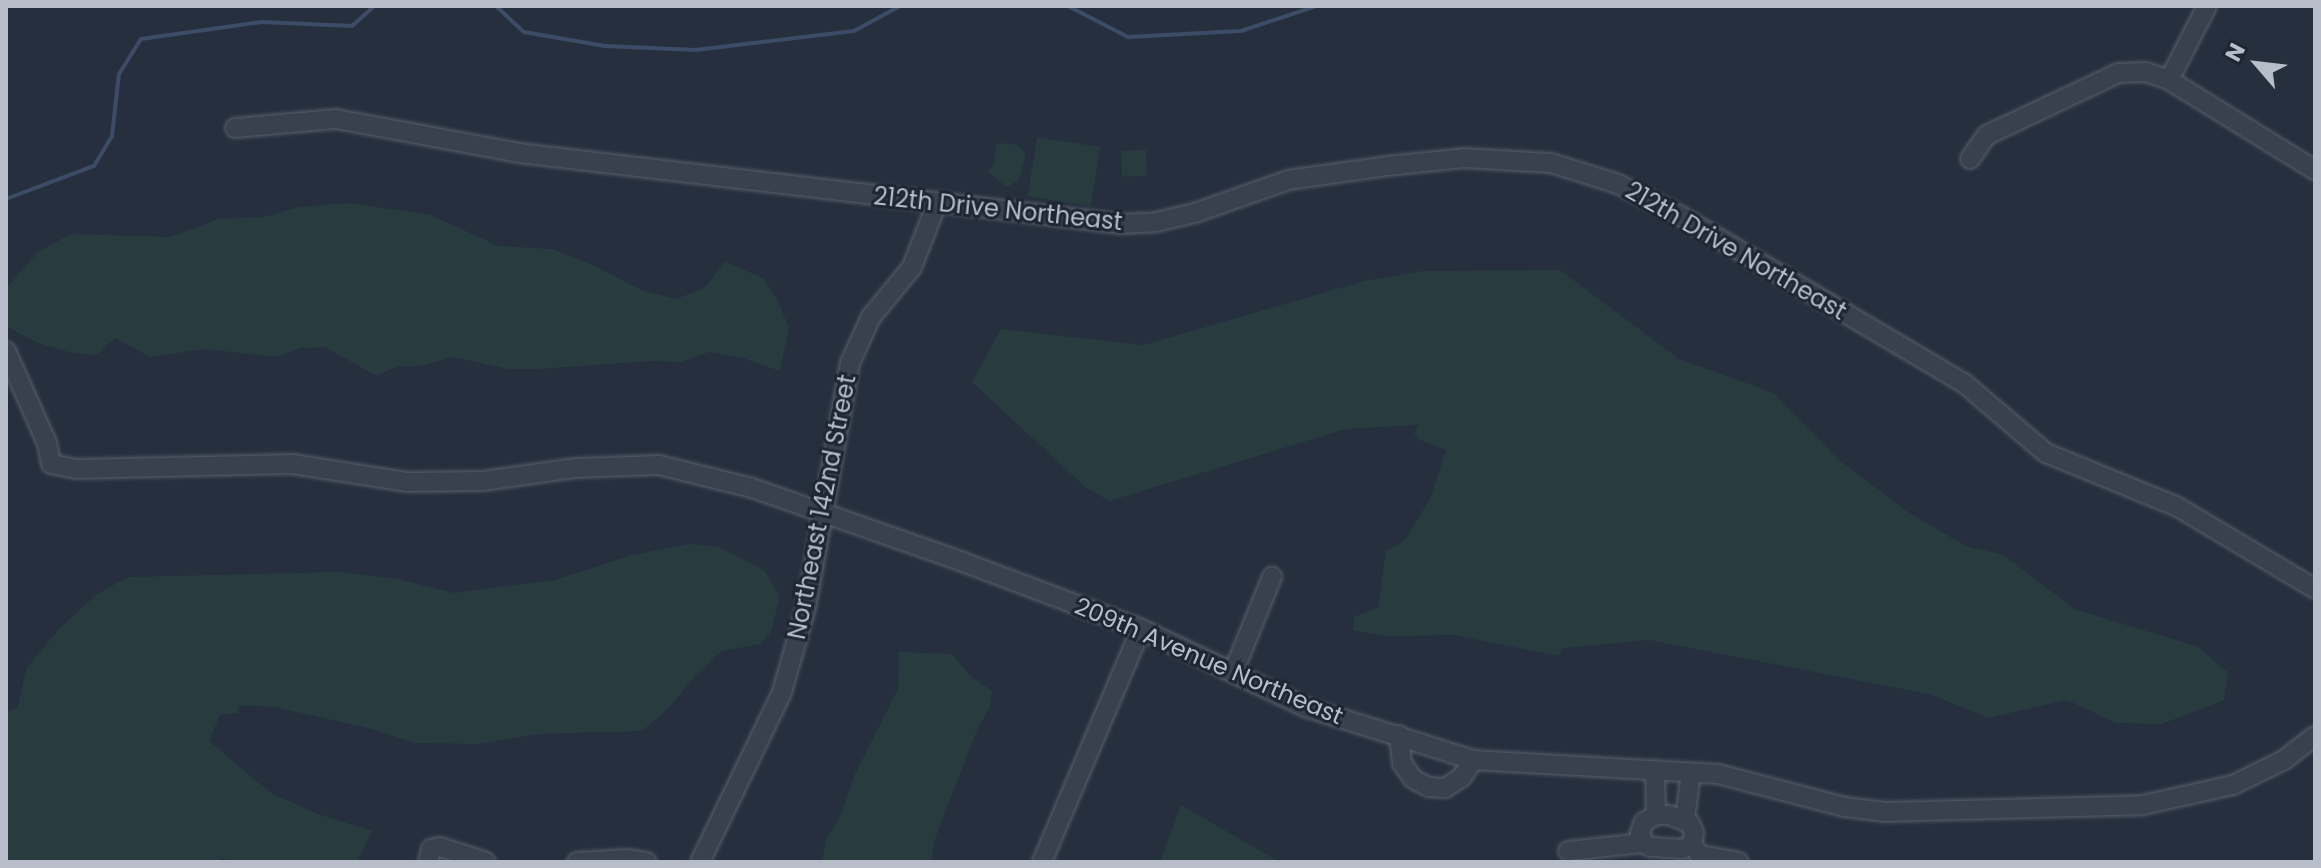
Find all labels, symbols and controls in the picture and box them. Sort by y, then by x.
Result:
north arrow [2217,24,2297,104]
text: N [2218,38,2253,67]
street label: 212th Drive Northeast [1621,176,1851,326]
street label: 212th Drive Northeast [872,182,1124,236]
street label: Northeast 142nd Street [782,372,862,642]
street label: 209th Avenue Northeast [1071,591,1347,731]

